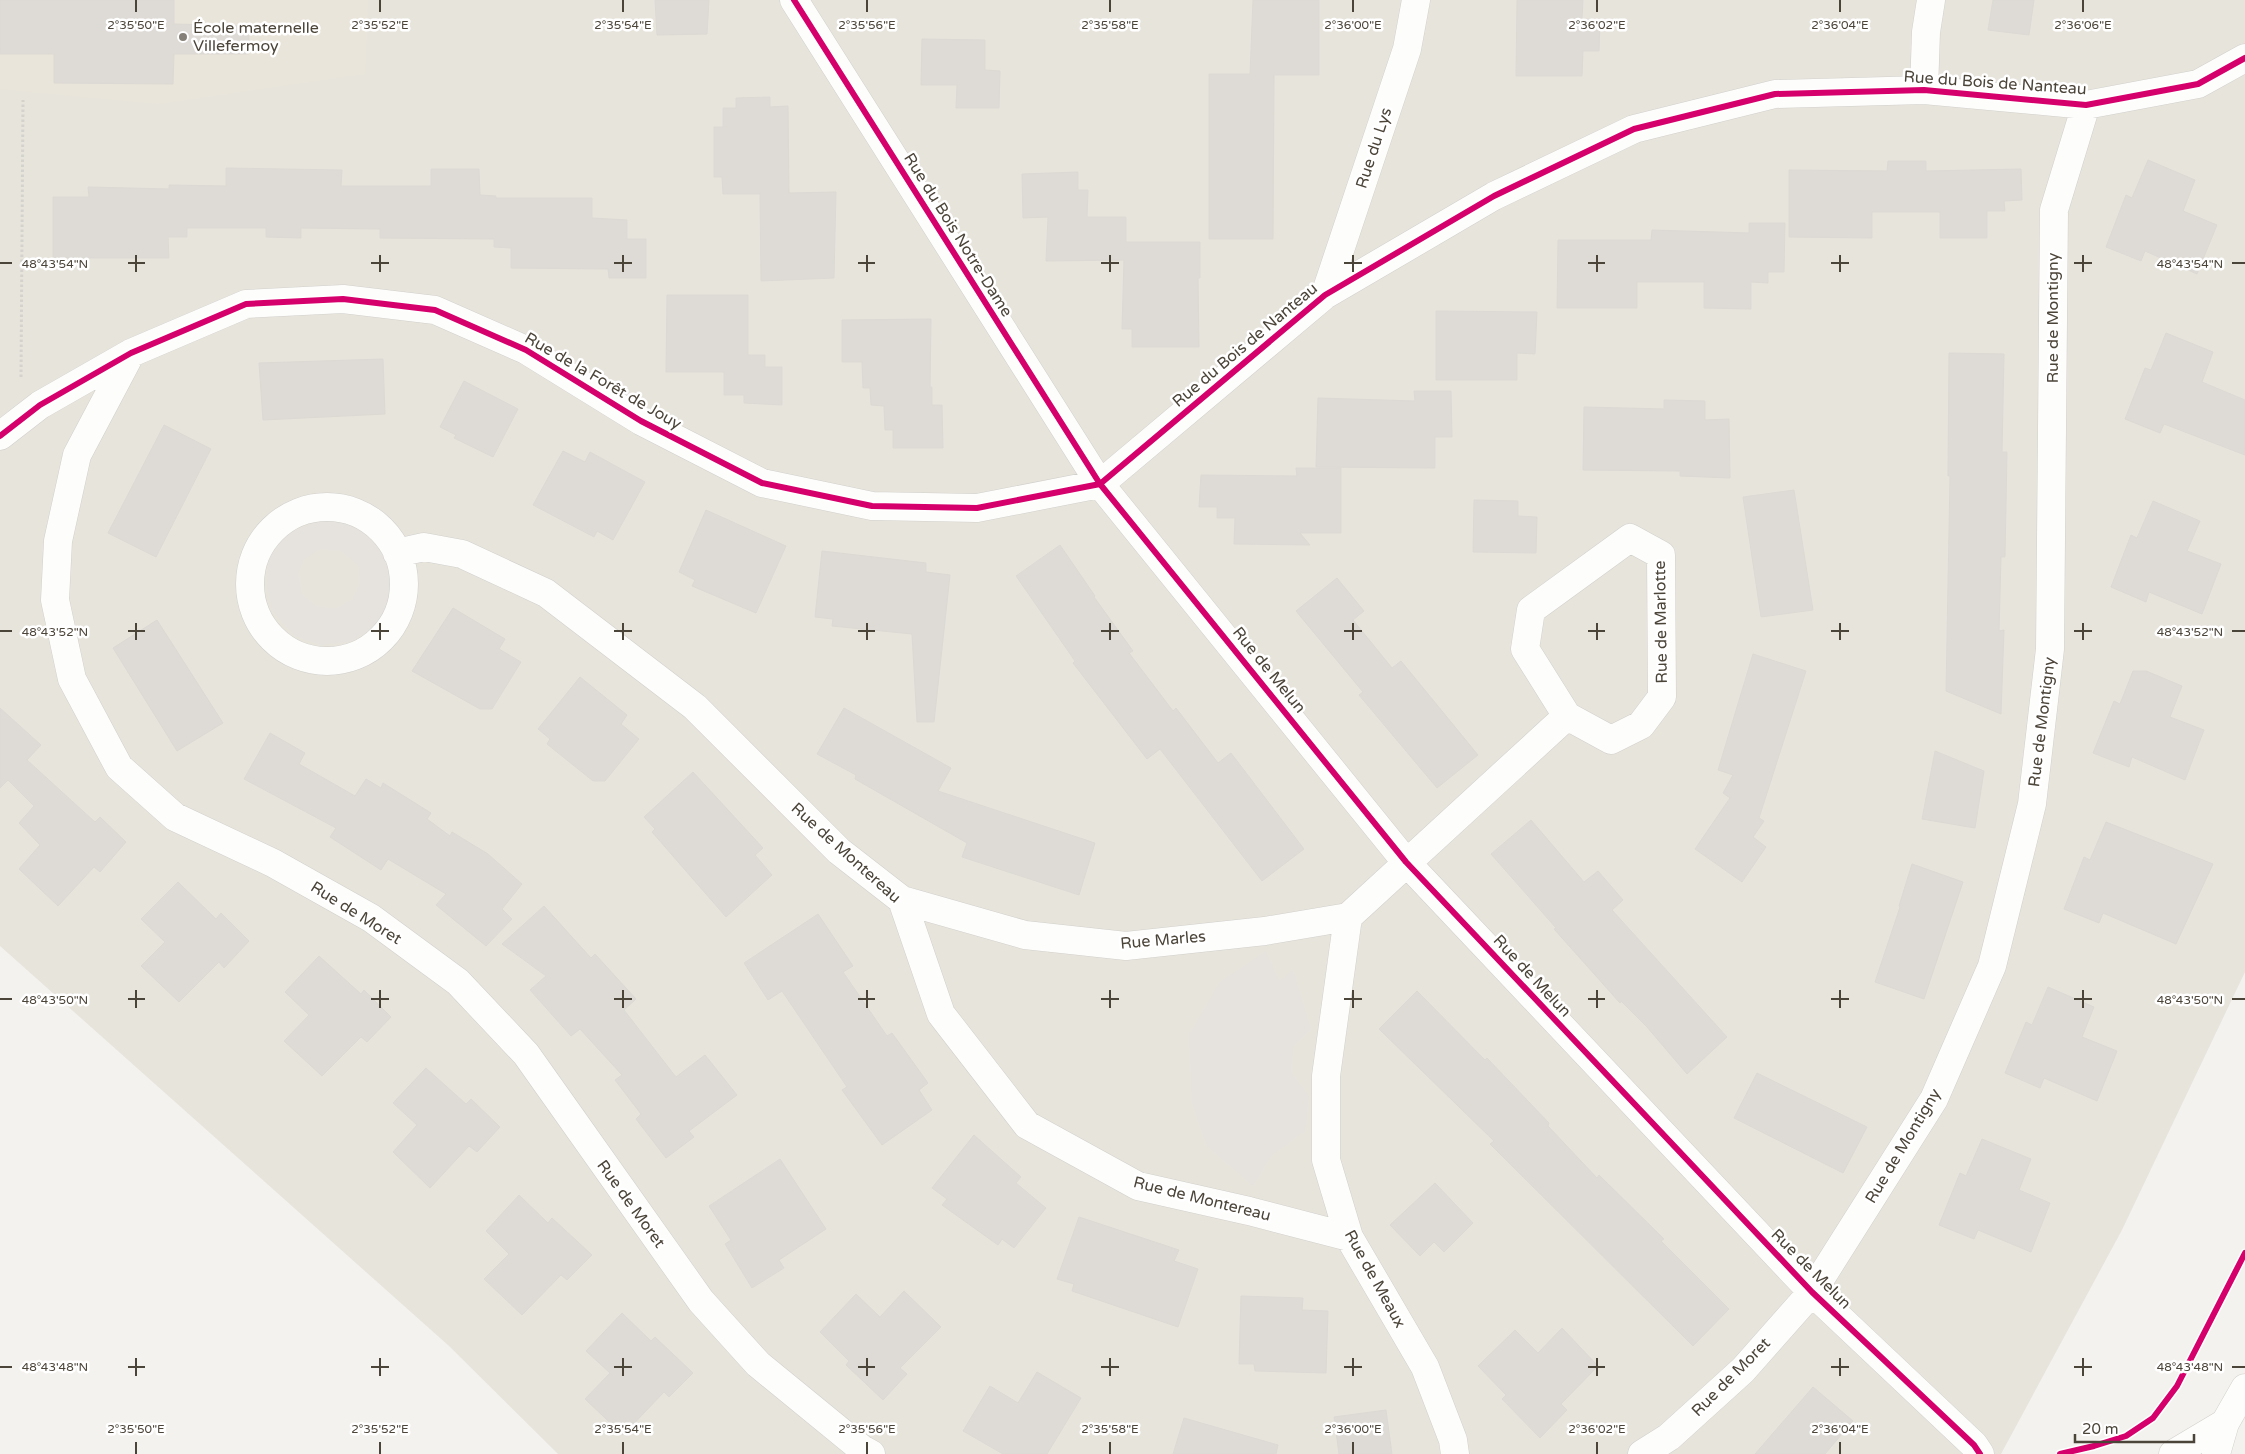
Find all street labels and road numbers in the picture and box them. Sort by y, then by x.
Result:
street label: Rue du Bois de Nanteau [1903,67,2087,99]
street label: Rue du Lys [1352,105,1396,191]
street label: Rue du Bois Notre-Dame [899,149,1017,321]
street label: Rue de Montigny [2043,252,2063,383]
street label: Rue du Bois de Nanteau [1168,278,1322,412]
street label: Rue de la Forêt de Jouy [521,328,685,434]
street label: Rue de Marlotte [1650,560,1672,684]
street label: Rue de Melun [1228,623,1310,717]
street label: Rue de Montigny [2024,656,2060,788]
street label: Rue de Montereau [787,798,905,908]
street label: Rue de Moret [307,877,405,949]
street label: Rue Marles [1119,926,1207,954]
street label: Rue de Melun [1489,931,1575,1021]
street label: Rue de Montigny [1861,1085,1945,1207]
street label: Rue de Moret [592,1156,670,1252]
street label: Rue de Montereau [1131,1172,1273,1226]
street label: Rue de Melun [1767,1225,1855,1313]
street label: Rue de Meaux [1340,1226,1410,1332]
street label: Rue de Moret [1687,1333,1775,1421]

